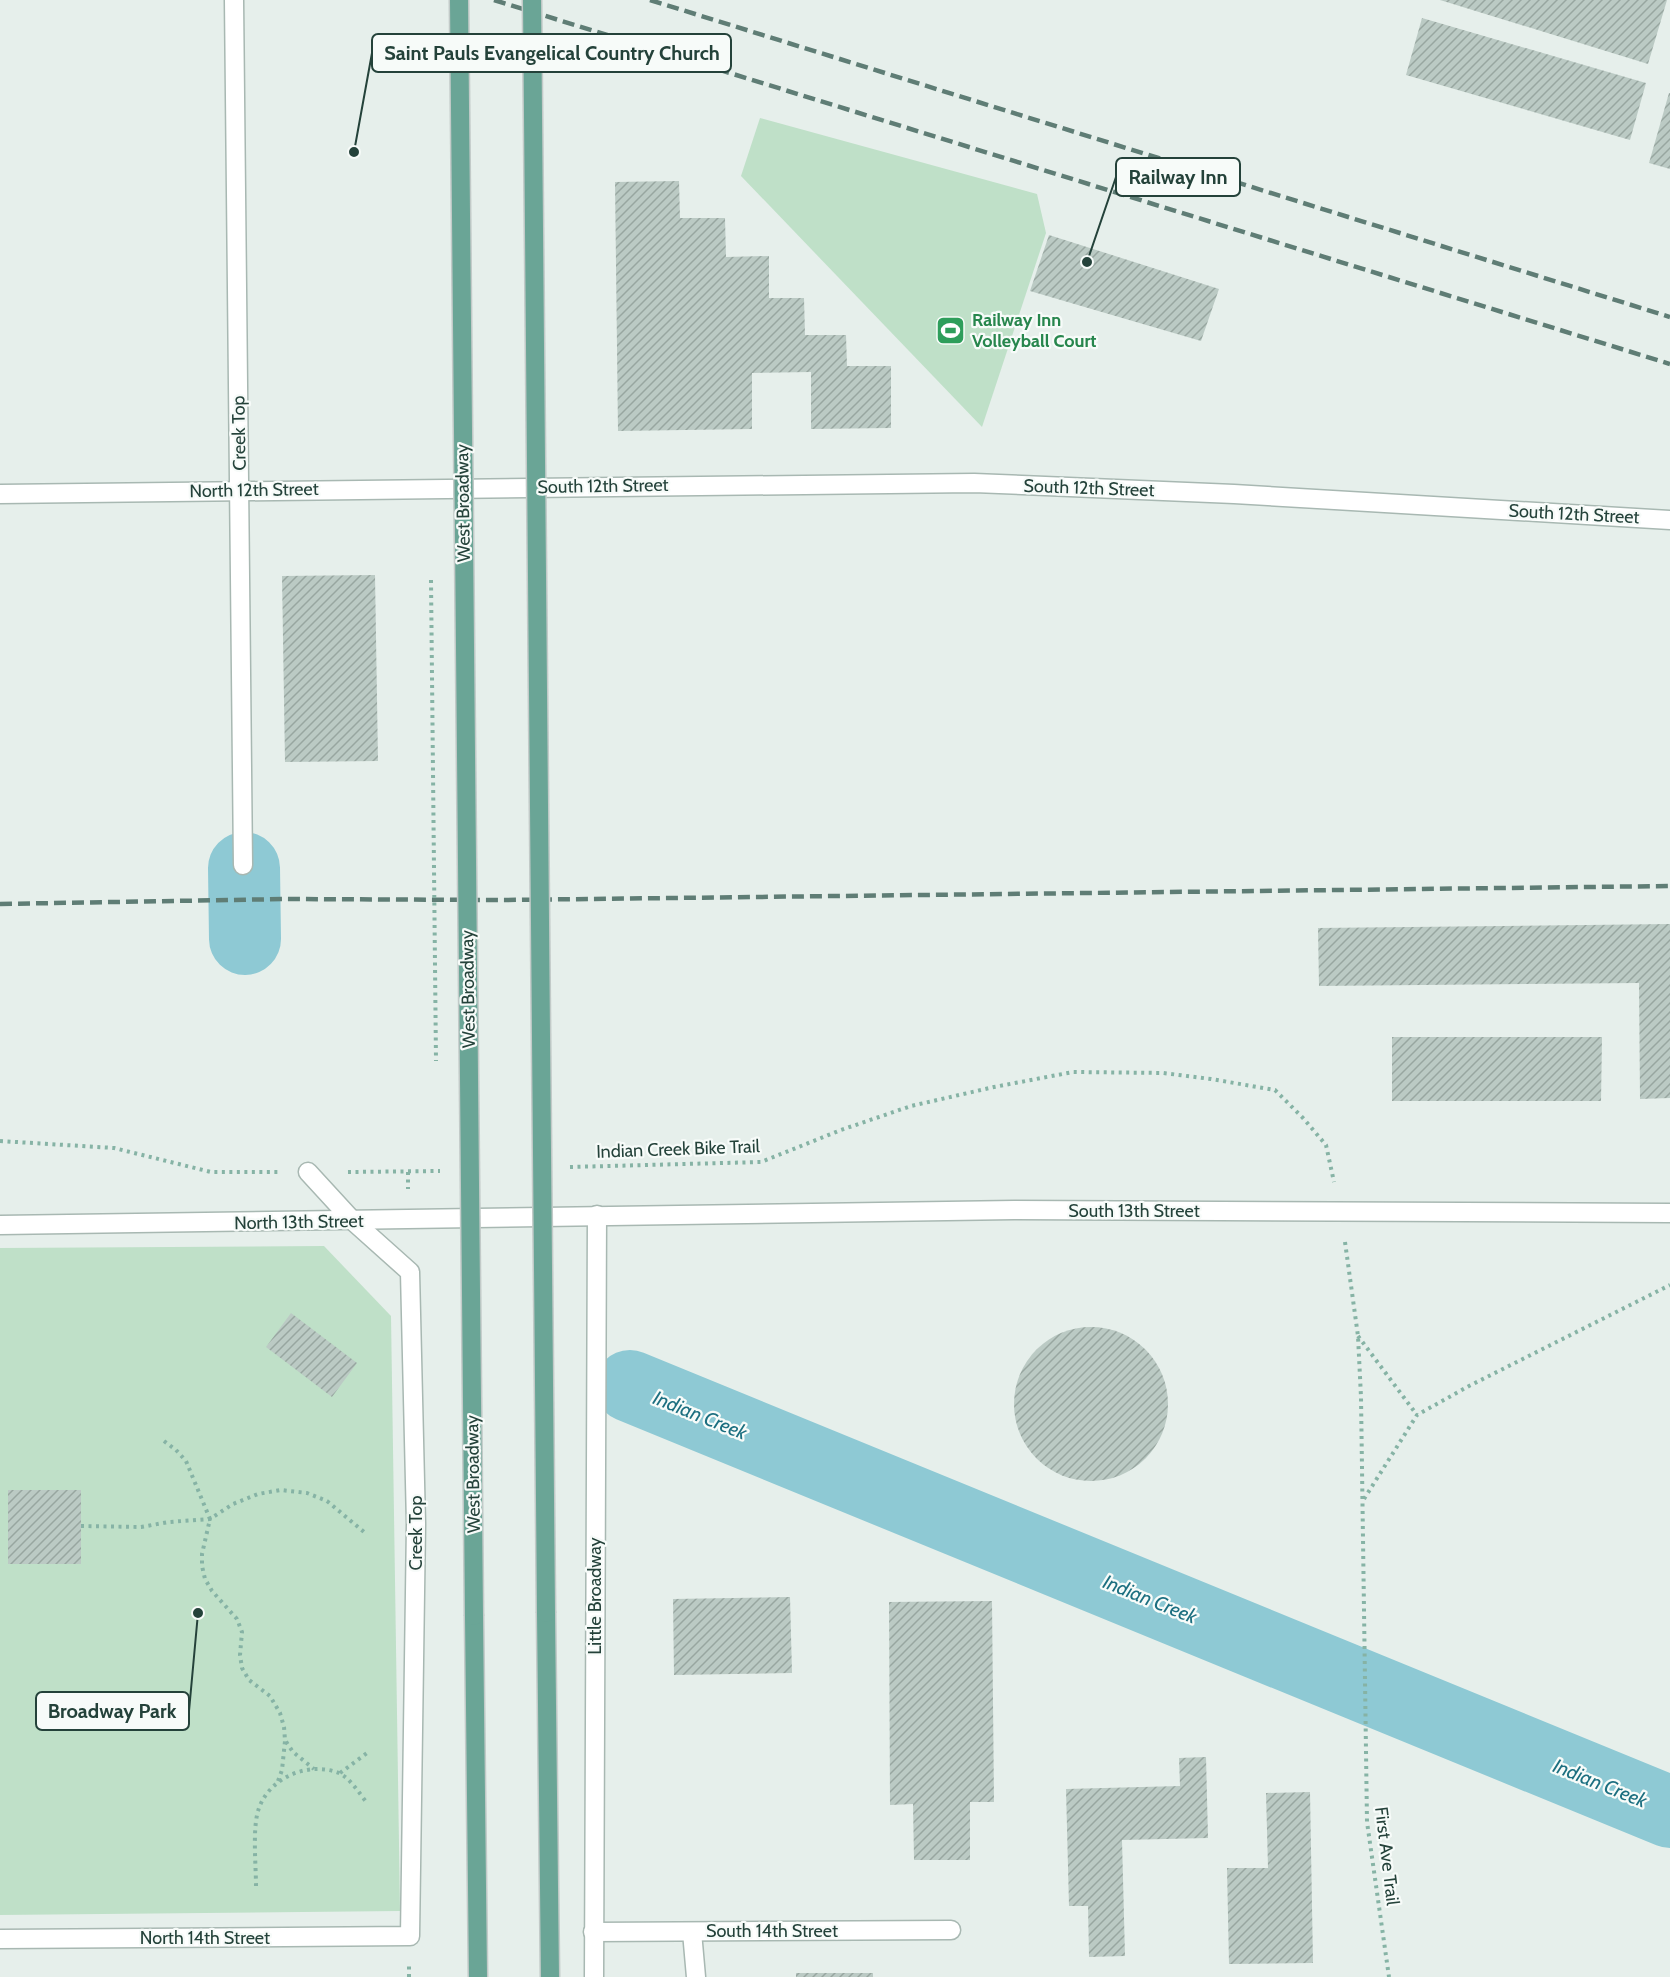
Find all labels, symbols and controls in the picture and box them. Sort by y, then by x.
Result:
callout: Saint Pauls Evangelical Country Church [372,34,731,72]
text: Saint Pauls Evangelical Country Church [384,41,720,65]
callout: Railway Inn [1116,158,1240,196]
text: Railway Inn [1128,165,1228,189]
place label: Railway Inn Volleyball Court [972,309,1097,352]
sports icon: Railway Inn Volleyball Court [935,314,967,346]
street label: Creek Top [227,395,251,471]
street label: West Broadway [451,444,475,562]
street label: South 12th Street [537,474,669,498]
street label: South 12th Street [1023,475,1155,501]
street label: North 12th Street [189,478,319,502]
street label: South 12th Street [1508,500,1640,528]
street label: West Broadway [456,930,480,1048]
street label: Indian Creek Bike Trail [596,1135,761,1163]
street label: South 13th Street [1068,1200,1200,1222]
street label: North 13th Street [234,1210,364,1234]
water label: Indian Creek [650,1385,752,1445]
street label: West Broadway [461,1415,485,1533]
street label: Creek Top [405,1495,427,1571]
street label: Little Broadway [584,1537,606,1655]
water label: Indian Creek [1100,1569,1202,1629]
callout: Broadway Park [36,1692,189,1730]
text: Broadway Park [48,1699,177,1723]
water label: Indian Creek [1550,1753,1652,1813]
street label: First Ave Trail [1370,1805,1404,1907]
street label: South 14th Street [706,1920,838,1942]
street label: North 14th Street [140,1927,270,1949]

